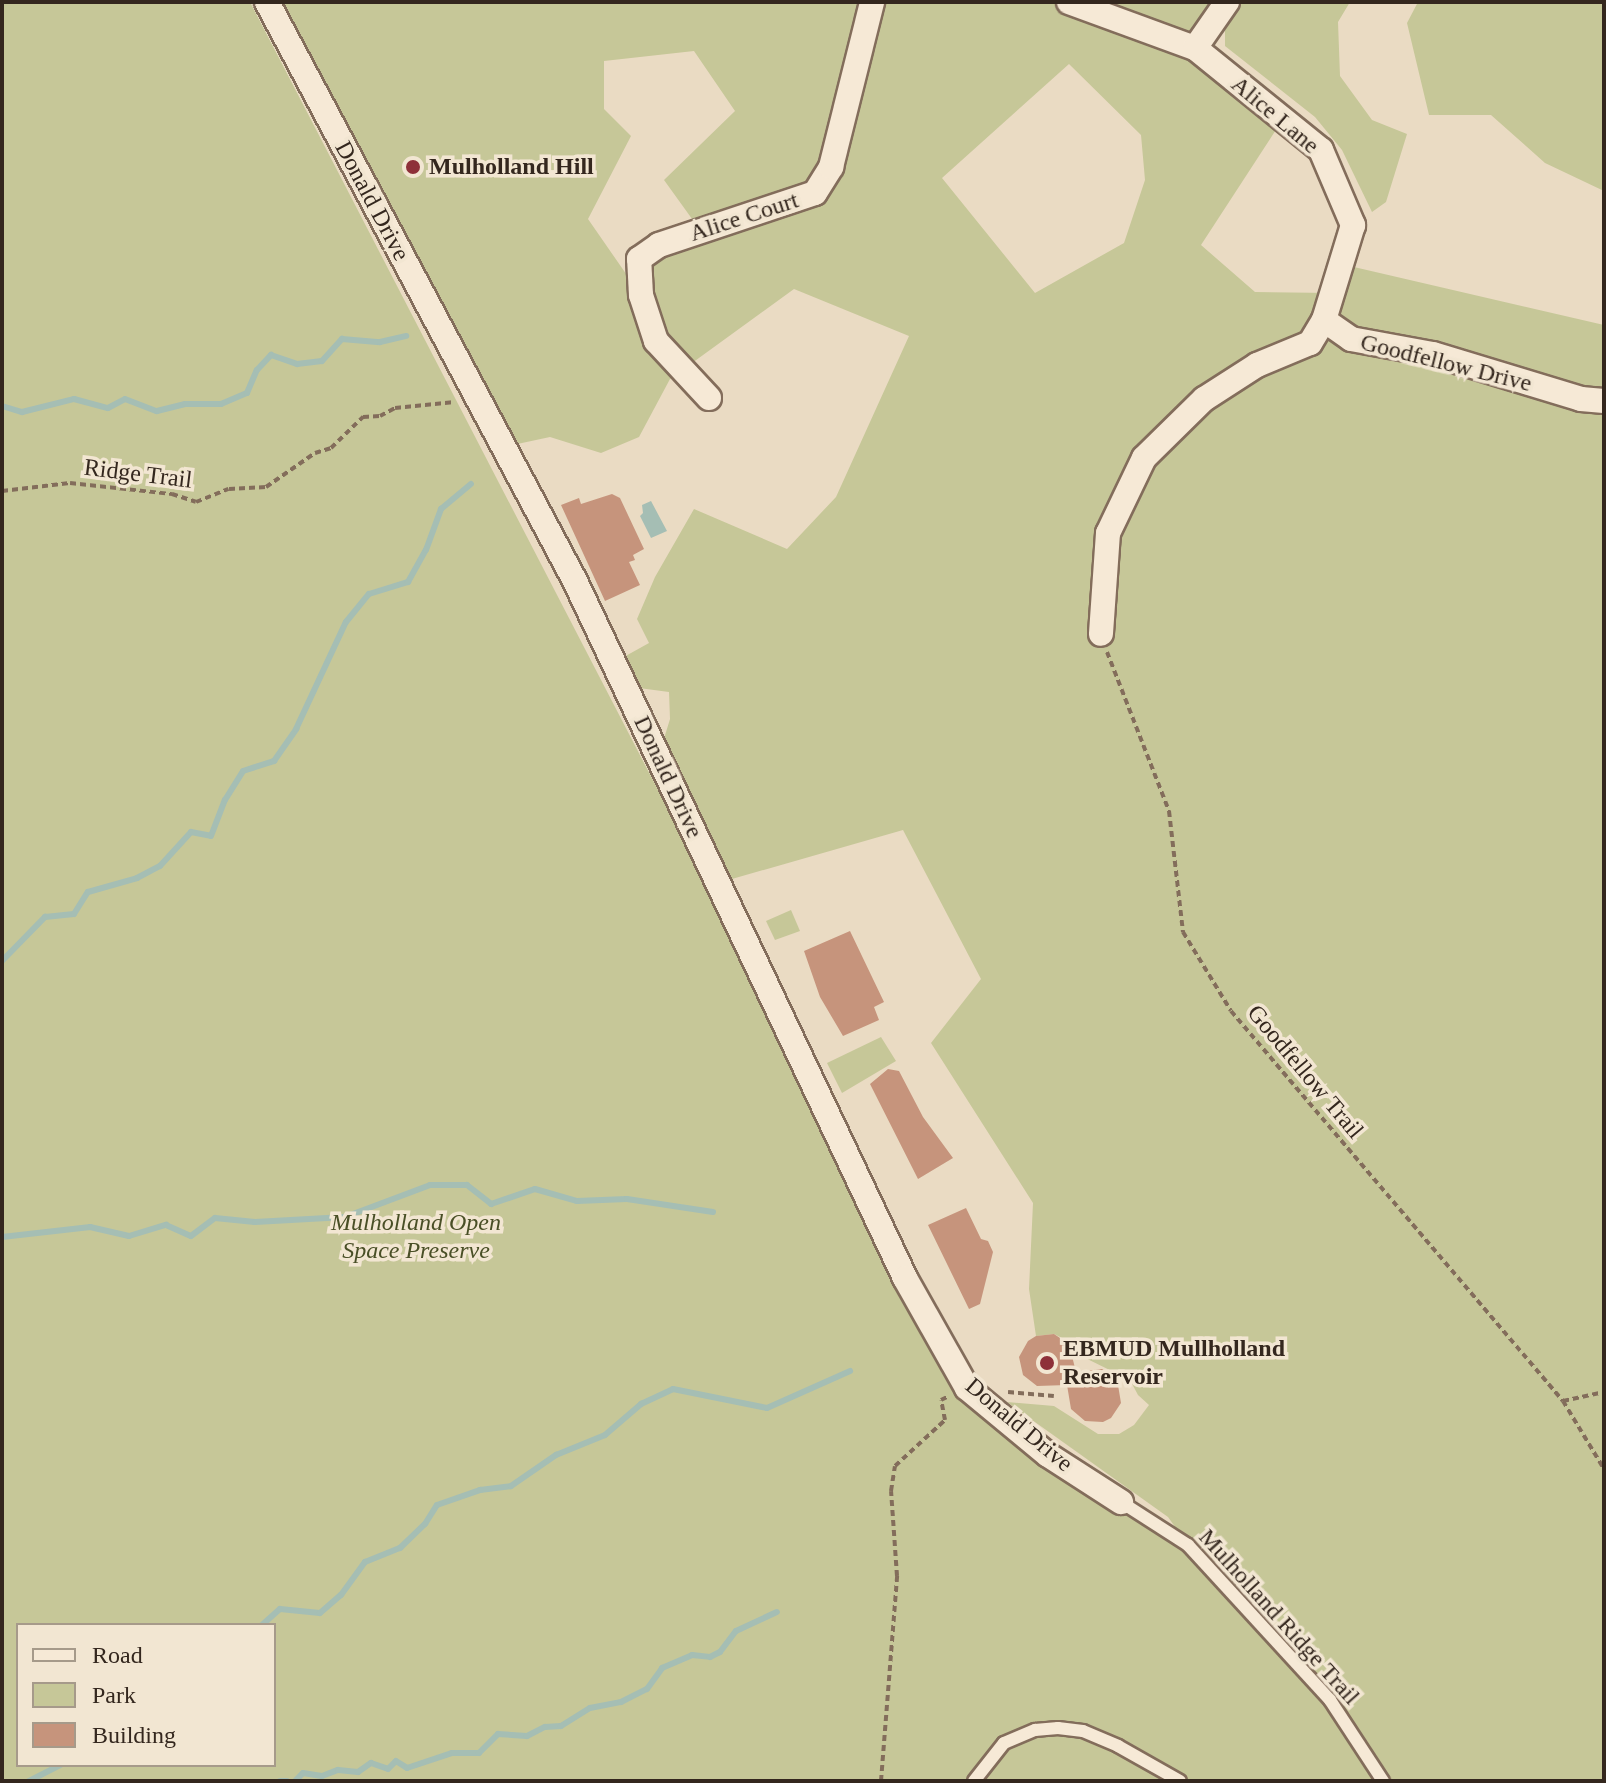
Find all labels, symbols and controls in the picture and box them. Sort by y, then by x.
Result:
street label: Alice Lane [1225,70,1325,160]
street label: Donald Drive [328,136,416,266]
place label: Mulholland Hill [429,153,594,181]
marker: Mulholland Hill [404,158,422,176]
street label: Alice Court [686,186,802,248]
street label: Goodfellow Drive [1357,328,1535,398]
street label: Ridge Trail [82,453,194,495]
street label: Donald Drive [627,711,709,843]
street label: Goodfellow Trail [1240,999,1370,1145]
park label: Mulholland Open Space Preserve [331,1209,501,1265]
place label: EBMUD Mullholland Reservoir [1063,1335,1285,1391]
marker: EBMUD Mullholland Reservoir [1038,1354,1056,1372]
street label: Donald Drive [959,1372,1079,1478]
street label: Mulholland Ridge Trail [1192,1523,1366,1711]
legend [16,1623,276,1767]
text: Road [92,1642,143,1668]
text: Park [92,1682,136,1708]
text: Building [92,1722,176,1748]

